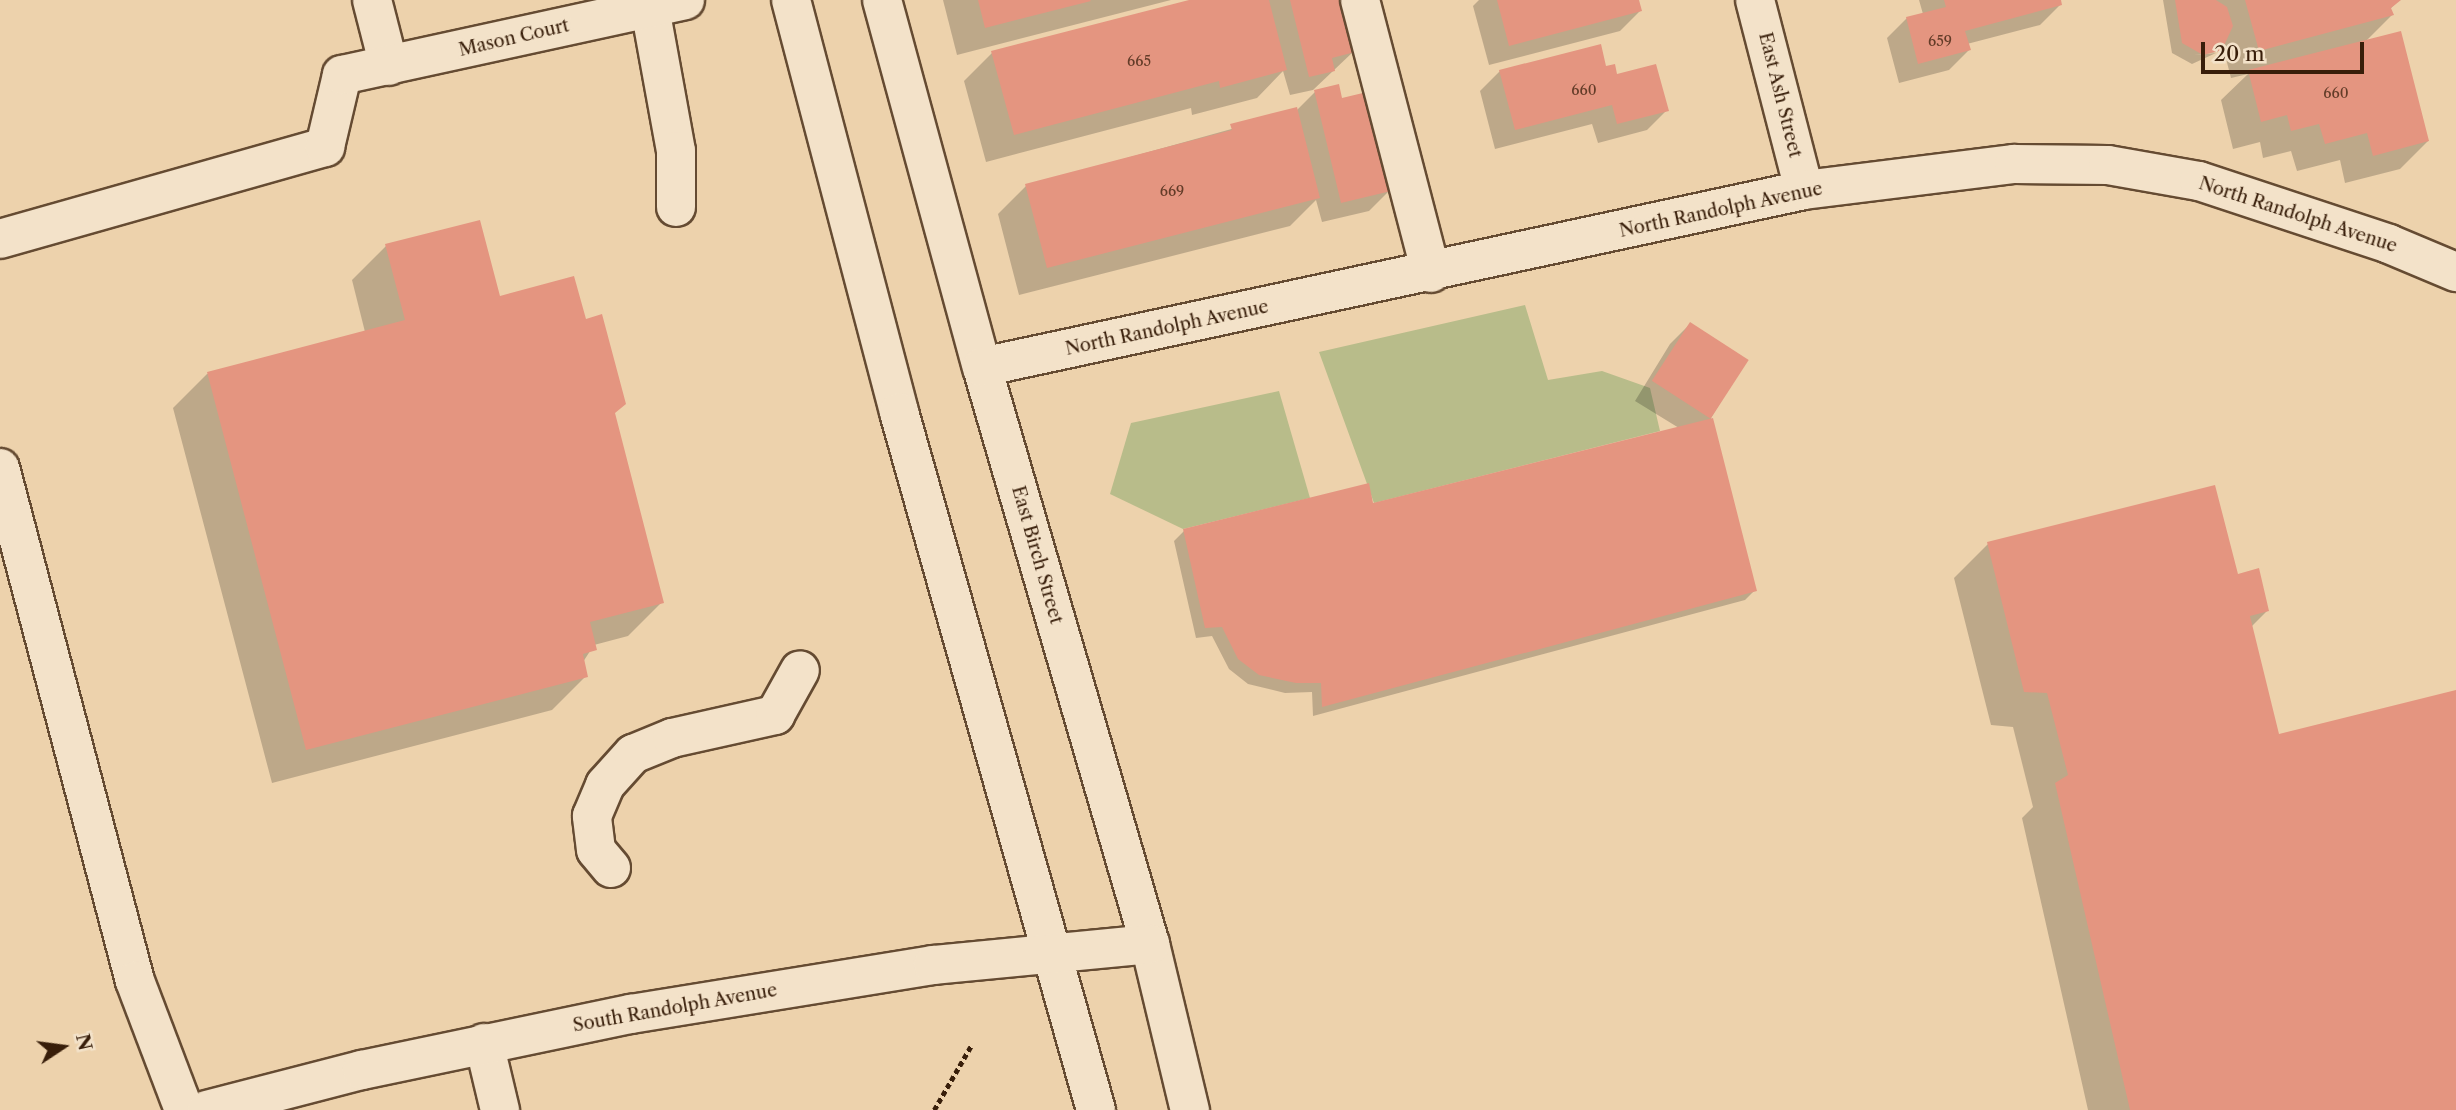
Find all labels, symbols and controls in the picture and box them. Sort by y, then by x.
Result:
street label: Mason Court [457,15,571,61]
scale bar [2204,28,2367,72]
street label: East Ash Street [1754,30,1806,160]
house number: 659 [1928,33,1952,49]
text: 20 m [2214,41,2265,66]
house number: 665 [1127,53,1151,69]
house number: 660 [1571,82,1597,98]
house number: 660 [2323,85,2349,101]
street label: North Randolph Avenue [2196,173,2400,257]
street label: North Randolph Avenue [1617,178,1825,242]
house number: 669 [1160,183,1184,199]
street label: North Randolph Avenue [1063,296,1271,360]
street label: East Birch Street [1007,483,1067,627]
street label: South Randolph Avenue [571,979,779,1037]
north arrow [28,1012,98,1082]
text: N [71,1032,97,1053]

